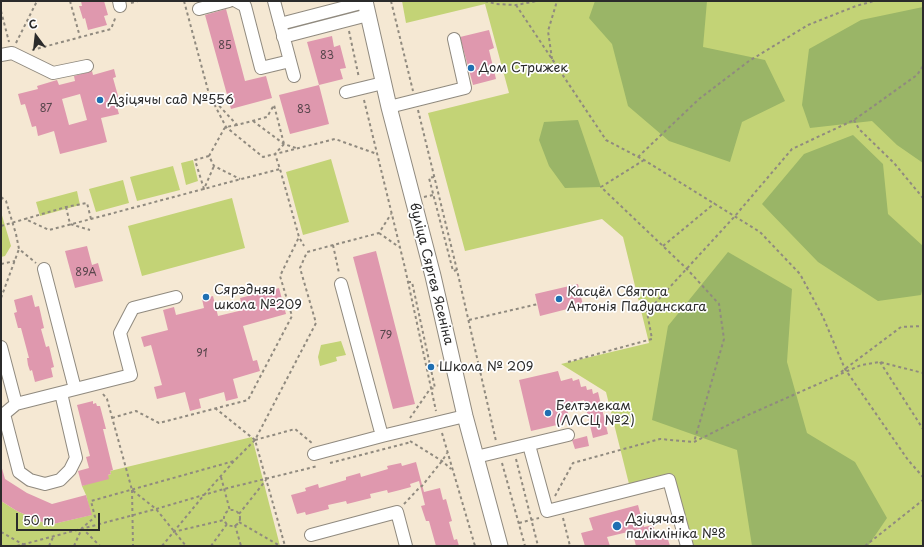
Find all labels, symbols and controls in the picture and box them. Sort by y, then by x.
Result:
text: С [27,15,39,33]
north arrow [16,16,56,56]
house number: 85 [218,39,232,53]
house number: 83 [320,49,334,63]
place label: Дом Стрижек [479,60,568,76]
marker: Дом Стрижек [466,63,476,73]
place label: Дзіцячы сад №556 [108,92,234,108]
marker: Дзіцячы сад №556 [95,95,105,105]
house number: 87 [40,102,52,116]
house number: 83 [297,103,311,117]
street label: вуліца Сяргея Ясеніна [406,201,456,347]
house number: 89А [75,266,97,280]
place label: Сярэдняя школа №209 [214,282,302,313]
place label: Касцёл Святога Антонія Падуанскага [567,284,707,315]
marker: Сярэдняя школа №209 [201,292,211,302]
marker: Касцёл Святога Антонія Падуанскага [554,294,564,304]
house number: 79 [380,329,392,343]
house number: 91 [196,347,208,361]
place label: Школа № 209 [439,359,533,375]
marker: Школа № 209 [426,362,436,372]
place label: Белтэлекам (ЛЛСЦ №2) [556,398,635,429]
marker: Белтэлекам (ЛЛСЦ №2) [543,408,553,418]
scale bar [18,505,102,531]
text: 50 m [23,511,54,529]
place label: Дзіцячая паліклініка №8 [626,511,726,542]
marker: Дзіцячая паліклініка №8 [611,520,623,532]

